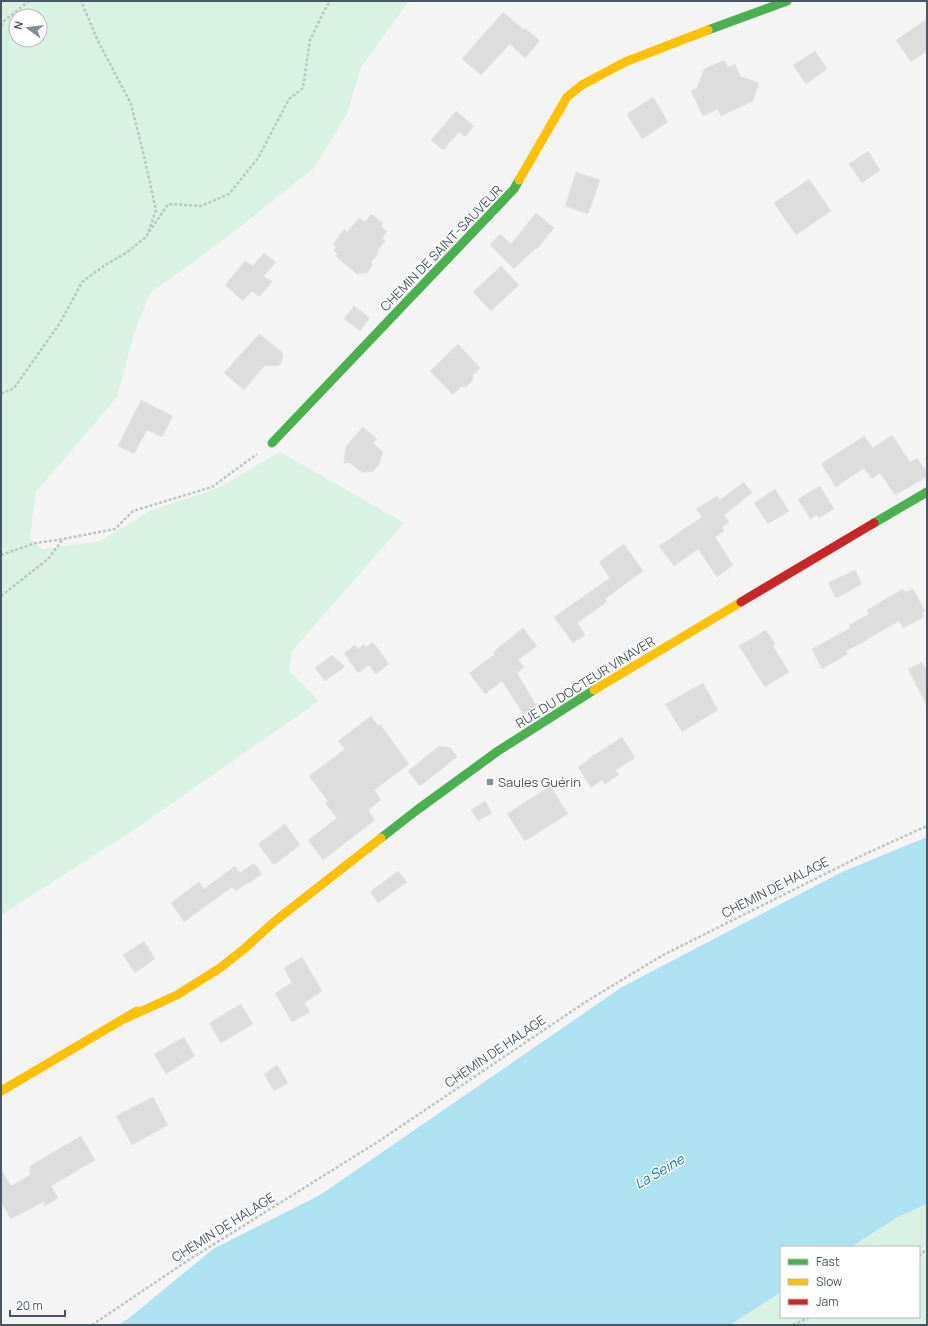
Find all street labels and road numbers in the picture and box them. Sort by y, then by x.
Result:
street label: CHEMIN DE SAINT-SAUVEUR [376,181,506,315]
street label: RUE DU DOCTEUR VINAVER [512,632,658,732]
street label: CHEMIN DE HALAGE [718,852,832,922]
street label: CHEMIN DE HALAGE [441,1011,549,1091]
street label: CHEMIN DE HALAGE [168,1188,278,1266]

